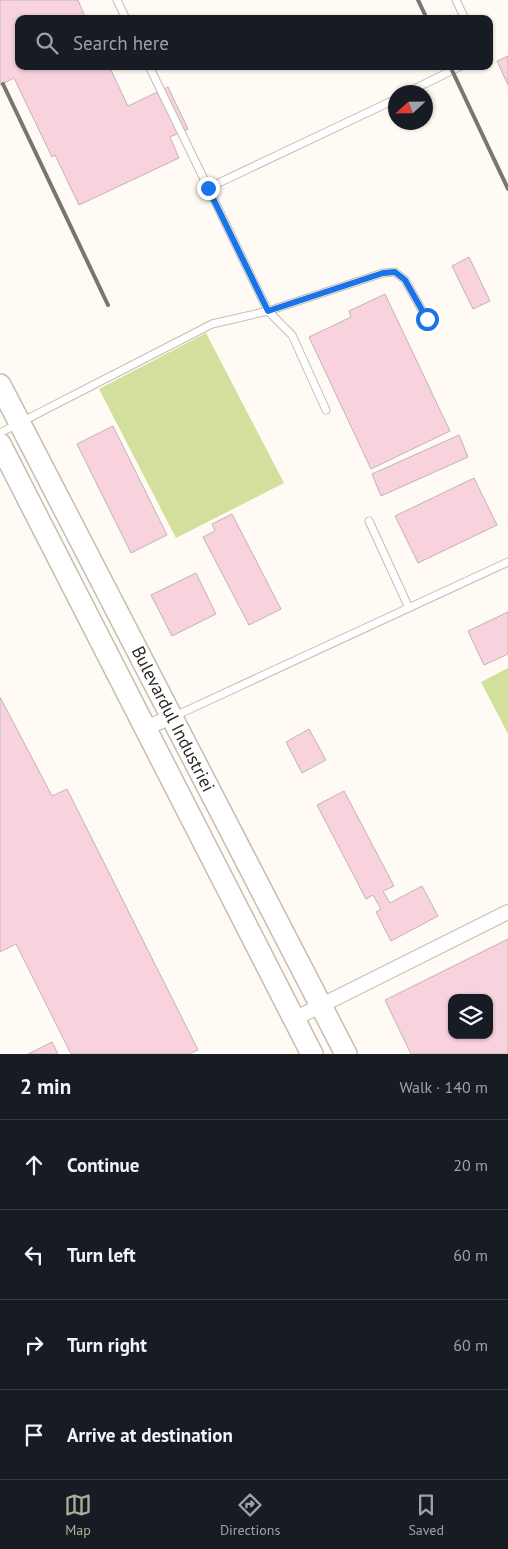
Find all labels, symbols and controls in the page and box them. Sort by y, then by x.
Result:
search box [15,15,493,70]
icon: search [33,29,61,57]
text: Search here [73,31,169,55]
north arrow [388,85,433,130]
route end [197,177,220,200]
route start [416,308,439,331]
street label: Bulevardul Industriei [127,642,220,795]
map controls [448,994,493,1039]
button: layers [448,994,493,1039]
text: 2 min [20,1073,71,1100]
text: Walk · 140 m [399,1077,488,1097]
icon: ahead [20,1151,48,1179]
text: Continue [67,1153,139,1177]
text: 20 m [453,1155,488,1175]
icon: left [20,1241,48,1269]
text: Turn left [67,1243,136,1267]
text: 60 m [453,1245,488,1265]
icon: right [20,1331,48,1359]
text: Turn right [67,1333,147,1357]
text: 60 m [453,1335,488,1355]
icon: arrive [20,1421,48,1449]
text: Arrive at destination [67,1423,233,1447]
tab: Map [64,1491,92,1539]
tab: Directions [220,1491,280,1539]
tab: Saved [408,1491,444,1539]

